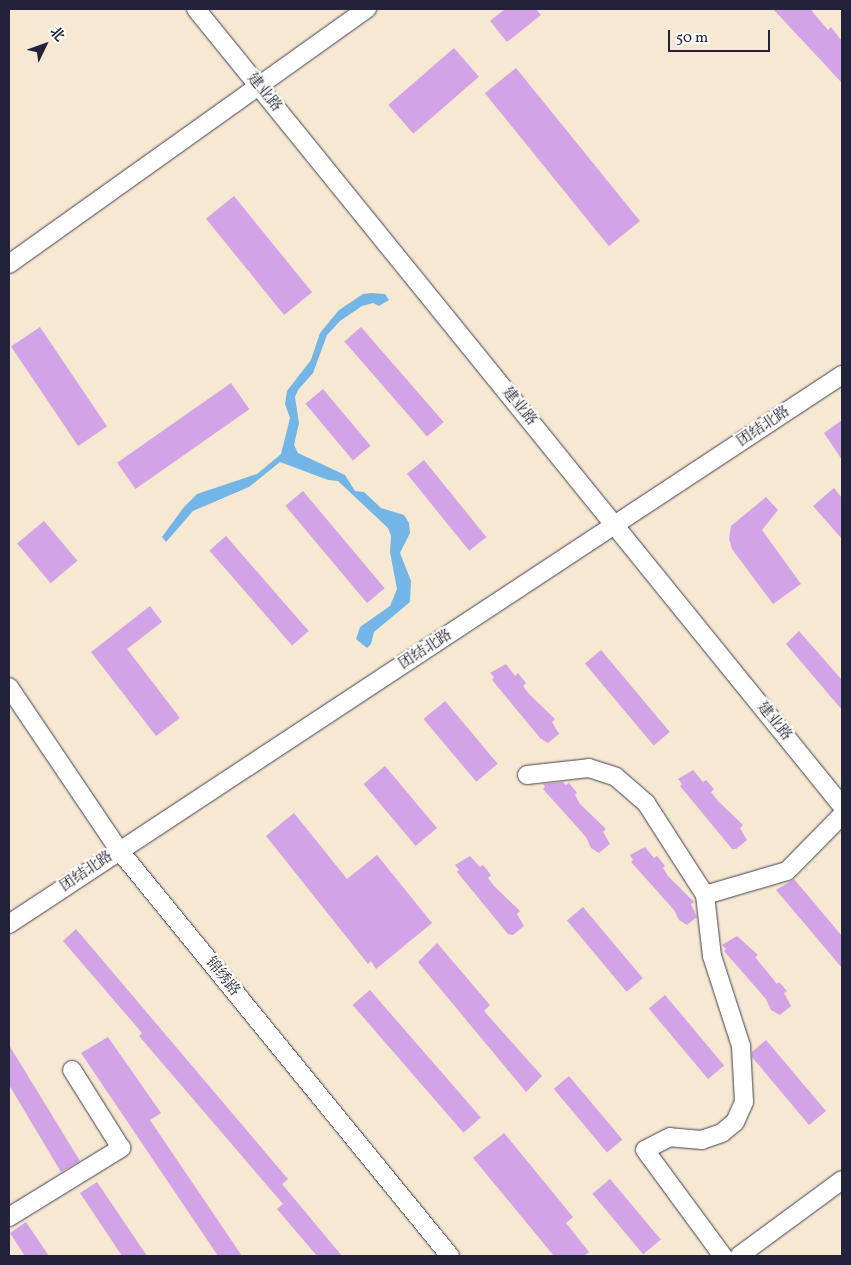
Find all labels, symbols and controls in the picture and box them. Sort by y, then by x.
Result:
north arrow [20,20,70,70]
scale bar [671,20,774,52]
text: 北 [45,23,68,46]
text: 50 m [676,28,708,49]
street label: 建业路 [243,70,285,116]
street label: 建业路 [498,384,540,430]
street label: 团结北路 [734,403,794,451]
street label: 团结北路 [396,626,456,674]
street label: 建业路 [753,699,795,745]
street label: 团结北路 [57,848,117,896]
street label: 锦绣路 [201,954,243,1000]

